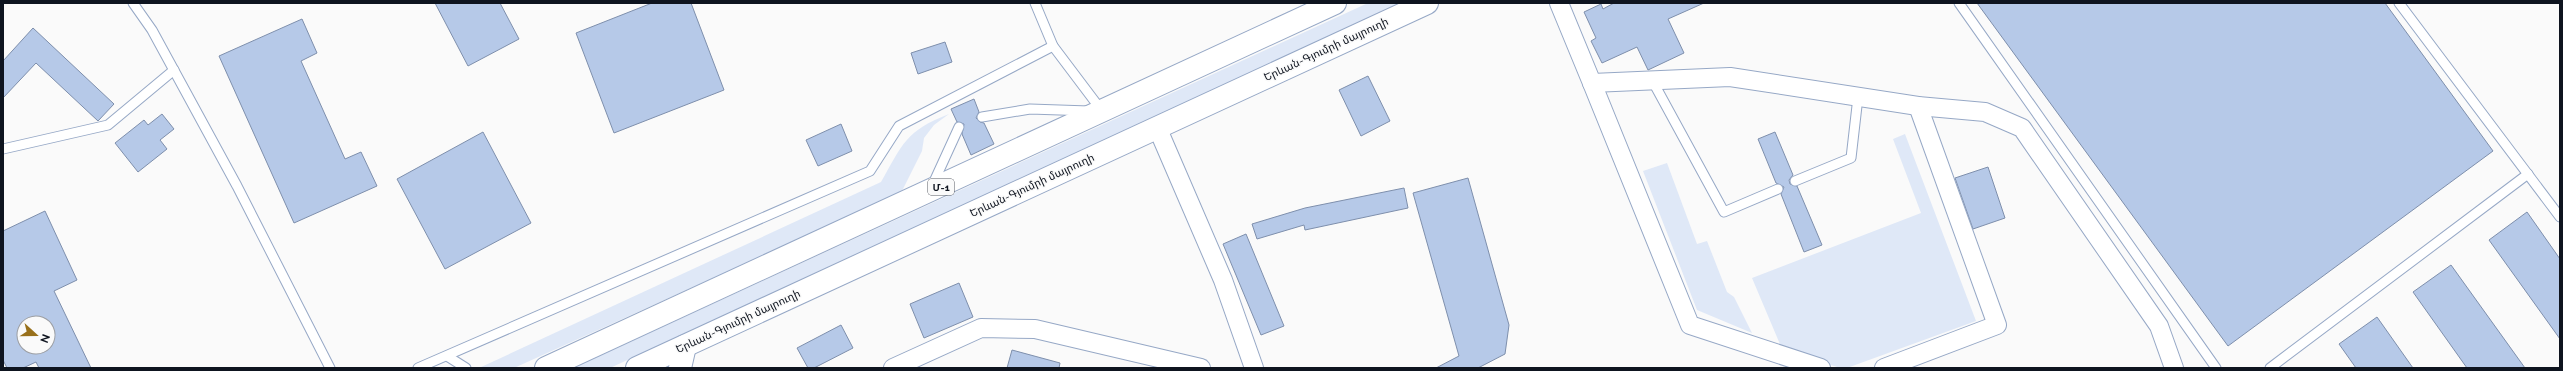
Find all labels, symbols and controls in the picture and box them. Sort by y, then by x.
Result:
street label: Երևան-Գյումրի մայրուղի [1262,15,1391,84]
street label: Երևան-Գյումրի մայրուղի [968,151,1097,220]
road number: Մ-1 [928,179,954,195]
street label: Երևան-Գյումրի մայրուղի [674,287,803,356]
north arrow [16,315,56,355]
text: N [37,332,52,345]

